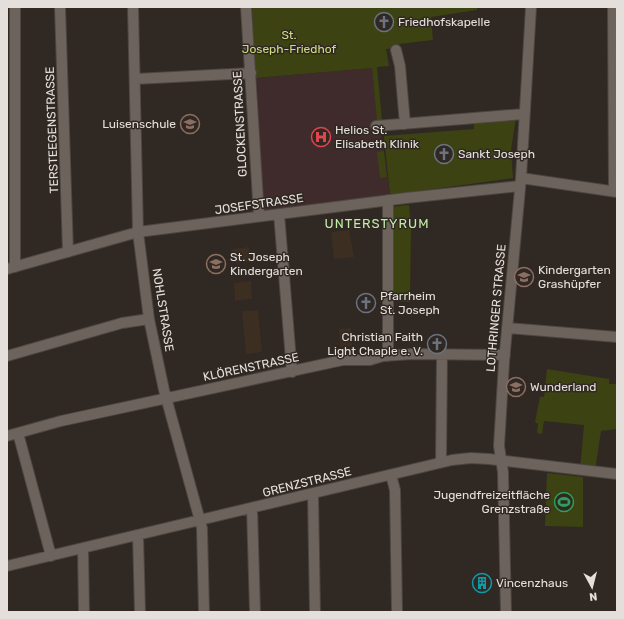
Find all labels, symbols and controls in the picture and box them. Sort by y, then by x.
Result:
church icon: Friedhofskapelle [373,11,395,33]
place label: Friedhofskapelle [398,15,490,29]
park label: St. Joseph-Friedhof [242,28,337,56]
street label: TERSTEEGENSTRASSE [43,66,61,194]
street label: GLOCKENSTRASSE [230,71,250,177]
school or university icon: Luisenschule [179,113,201,135]
place label: Luisenschule [102,117,176,131]
place label: Helios St. Elisabeth Klinik [335,123,420,151]
hospital icon: Helios St. Elisabeth Klinik [310,126,332,148]
church icon: Sankt Joseph [433,143,455,165]
place label: Sankt Joseph [458,147,535,161]
street label: JOSEFSTRASSE [214,191,304,217]
district label: UNTERSTYRUM [325,216,429,231]
street label: LOTHRINGER STRASSE [483,244,509,372]
place label: St. Joseph Kindergarten [230,250,303,278]
school or university icon: St. Joseph Kindergarten [205,253,227,275]
place label: Kindergarten Grashüpfer [538,263,611,291]
school or university icon: Kindergarten Grashüpfer [513,266,535,288]
street label: NOHLSTRASSE [150,267,176,353]
place label: Pfarrheim St. Joseph [380,289,440,317]
church icon: Pfarrheim St. Joseph [355,292,377,314]
place label: Christian Faith Light Chaple e. V. [327,330,423,358]
church icon: Christian Faith Light Chaple e. V. [426,333,448,355]
street label: KLÖRENSTRASSE [202,350,300,384]
school or university icon: Wunderland [505,376,527,398]
place label: Wunderland [530,380,596,394]
street label: GRENZSTRASSE [261,464,353,500]
place label: Jugendfreizeitfläche Grenzstraße [433,488,550,516]
sports icon: Jugendfreizeitfläche Grenzstraße [553,491,575,513]
north arrow [572,567,612,607]
building icon: Vincenzhaus [471,572,493,594]
place label: Vincenzhaus [496,576,568,590]
text: N [588,589,598,603]

